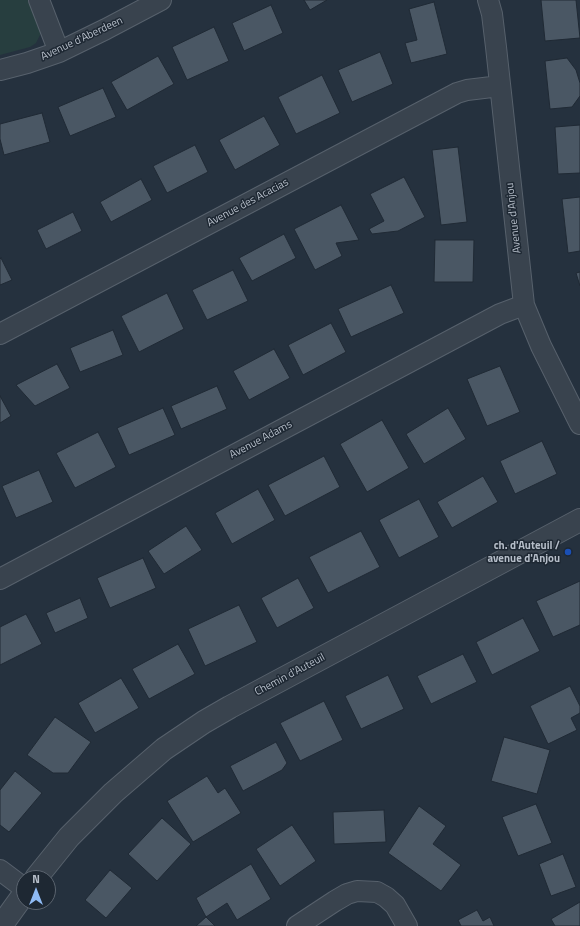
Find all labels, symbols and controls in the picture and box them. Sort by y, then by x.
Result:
street label: Avenue d'Aberdeen [39,14,125,64]
street label: Avenue des Acacias [205,176,291,230]
street label: Avenue d'Anjou [504,182,524,254]
street label: Avenue Adams [227,418,295,462]
place label: ch. d'Auteuil / avenue d'Anjou [487,539,560,565]
marker: ch. d'Auteuil / avenue d'Anjou [563,547,573,557]
street label: Chemin d'Auteuil [253,651,327,699]
north arrow [16,870,56,910]
text: N [32,871,40,887]

